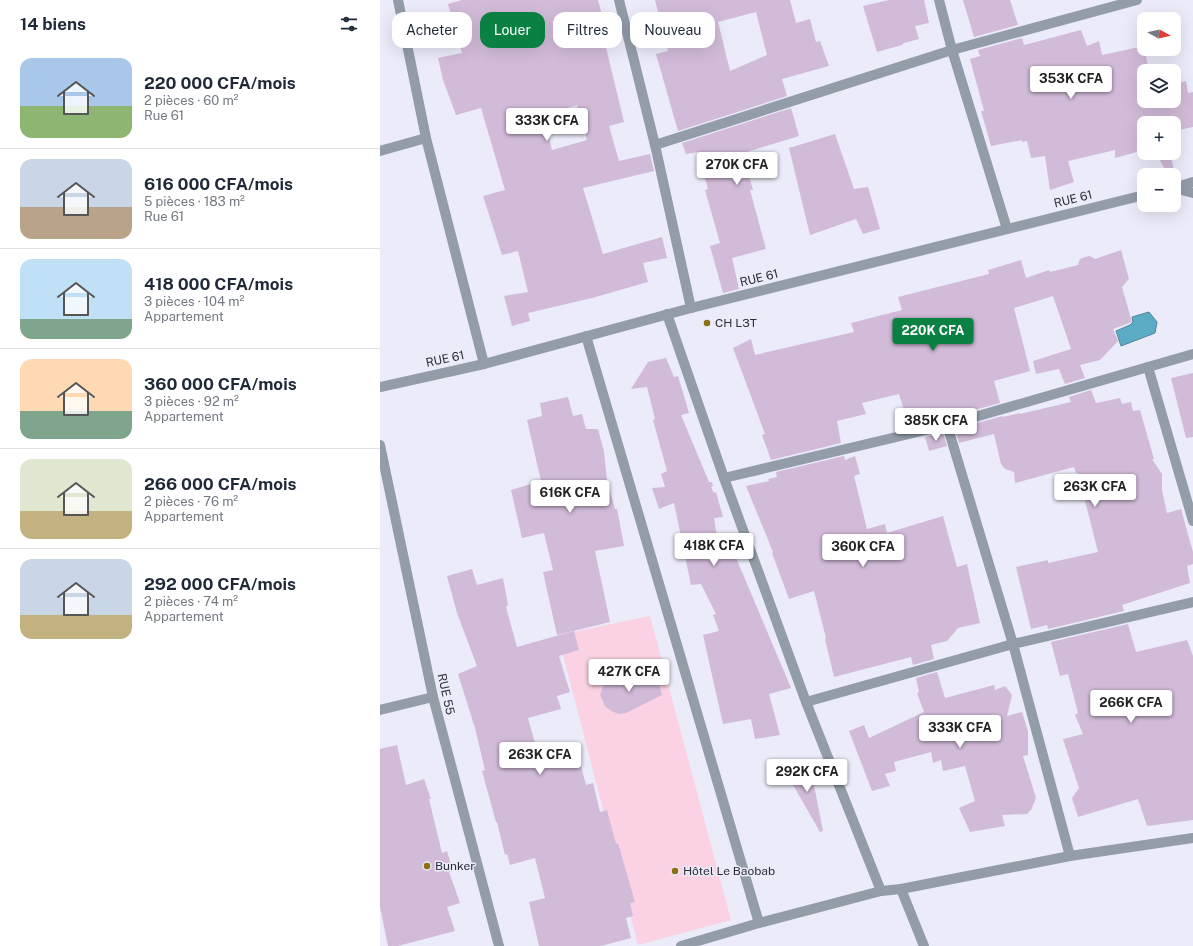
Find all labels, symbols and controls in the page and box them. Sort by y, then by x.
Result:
chip: Acheter [392,12,472,48]
chip: Louer [480,12,545,48]
chip: Filtres [553,12,622,48]
chip: Nouveau [630,12,715,48]
north arrow [1137,12,1181,56]
map controls [1137,12,1181,212]
icon: filters [338,13,360,35]
text: 14 biens [20,14,86,34]
button: layers [1137,64,1181,108]
pin: 353K CFA [1030,66,1112,100]
text: 353K CFA [1039,71,1103,86]
text: 220 000 CFA/mois [144,73,296,93]
icon: home [52,74,100,122]
text: 2 pièces · 60 m² [144,93,238,108]
text: Rue 61 [144,108,184,123]
pin: 333K CFA [506,108,588,142]
text: 333K CFA [515,113,579,128]
button: + [1137,116,1181,160]
pin: 270K CFA [696,152,778,186]
text: 270K CFA [706,157,768,172]
button: − [1137,168,1181,212]
text: 616 000 CFA/mois [144,174,293,194]
icon: home [52,175,100,223]
street label: RUE 61 [1052,187,1094,211]
text: 5 pièces · 183 m² [144,194,245,209]
text: Rue 61 [144,209,184,224]
street label: RUE 61 [738,266,780,290]
text: 418 000 CFA/mois [144,274,293,294]
icon: home [52,275,100,323]
text: 3 pièces · 104 m² [144,294,244,309]
text: Appartement [144,309,224,324]
place label: CH L3T [715,316,757,330]
marker: CH L3T [702,318,712,328]
pin: 220K CFA [892,318,974,352]
text: 220K CFA [901,323,965,338]
street label: RUE 61 [424,348,466,370]
text: 360 000 CFA/mois [144,374,297,394]
icon: home [52,375,100,423]
text: 3 pièces · 92 m² [144,394,239,409]
pin: 385K CFA [895,408,977,442]
text: Appartement [144,409,224,424]
text: 385K CFA [904,413,968,428]
text: 266 000 CFA/mois [144,474,296,494]
pin: 263K CFA [1054,474,1136,508]
icon: home [52,475,100,523]
text: 263K CFA [1063,479,1127,494]
pin: 616K CFA [529,480,611,514]
text: 616K CFA [540,485,600,500]
text: 2 pièces · 76 m² [144,494,238,509]
text: Appartement [144,509,224,524]
pin: 418K CFA [673,533,755,567]
pin: 360K CFA [822,534,904,568]
text: 418K CFA [684,538,744,553]
text: 360K CFA [831,539,895,554]
text: 292 000 CFA/mois [144,574,296,594]
icon: home [52,575,100,623]
text: 2 pièces · 74 m² [144,594,238,609]
text: Appartement [144,609,224,624]
pin: 427K CFA [588,659,670,693]
text: 427K CFA [597,664,661,679]
street label: RUE 55 [434,672,458,716]
pin: 266K CFA [1090,690,1172,724]
text: 266K CFA [1099,695,1163,710]
pin: 333K CFA [919,715,1001,749]
text: 333K CFA [928,720,992,735]
pin: 263K CFA [499,742,581,776]
text: 263K CFA [508,747,572,762]
pin: 292K CFA [766,759,848,793]
text: 292K CFA [775,764,839,779]
place label: Bunker [435,859,475,873]
marker: Bunker [422,861,432,871]
place label: Hôtel Le Baobab [683,864,775,878]
marker: Hôtel Le Baobab [670,866,680,876]

